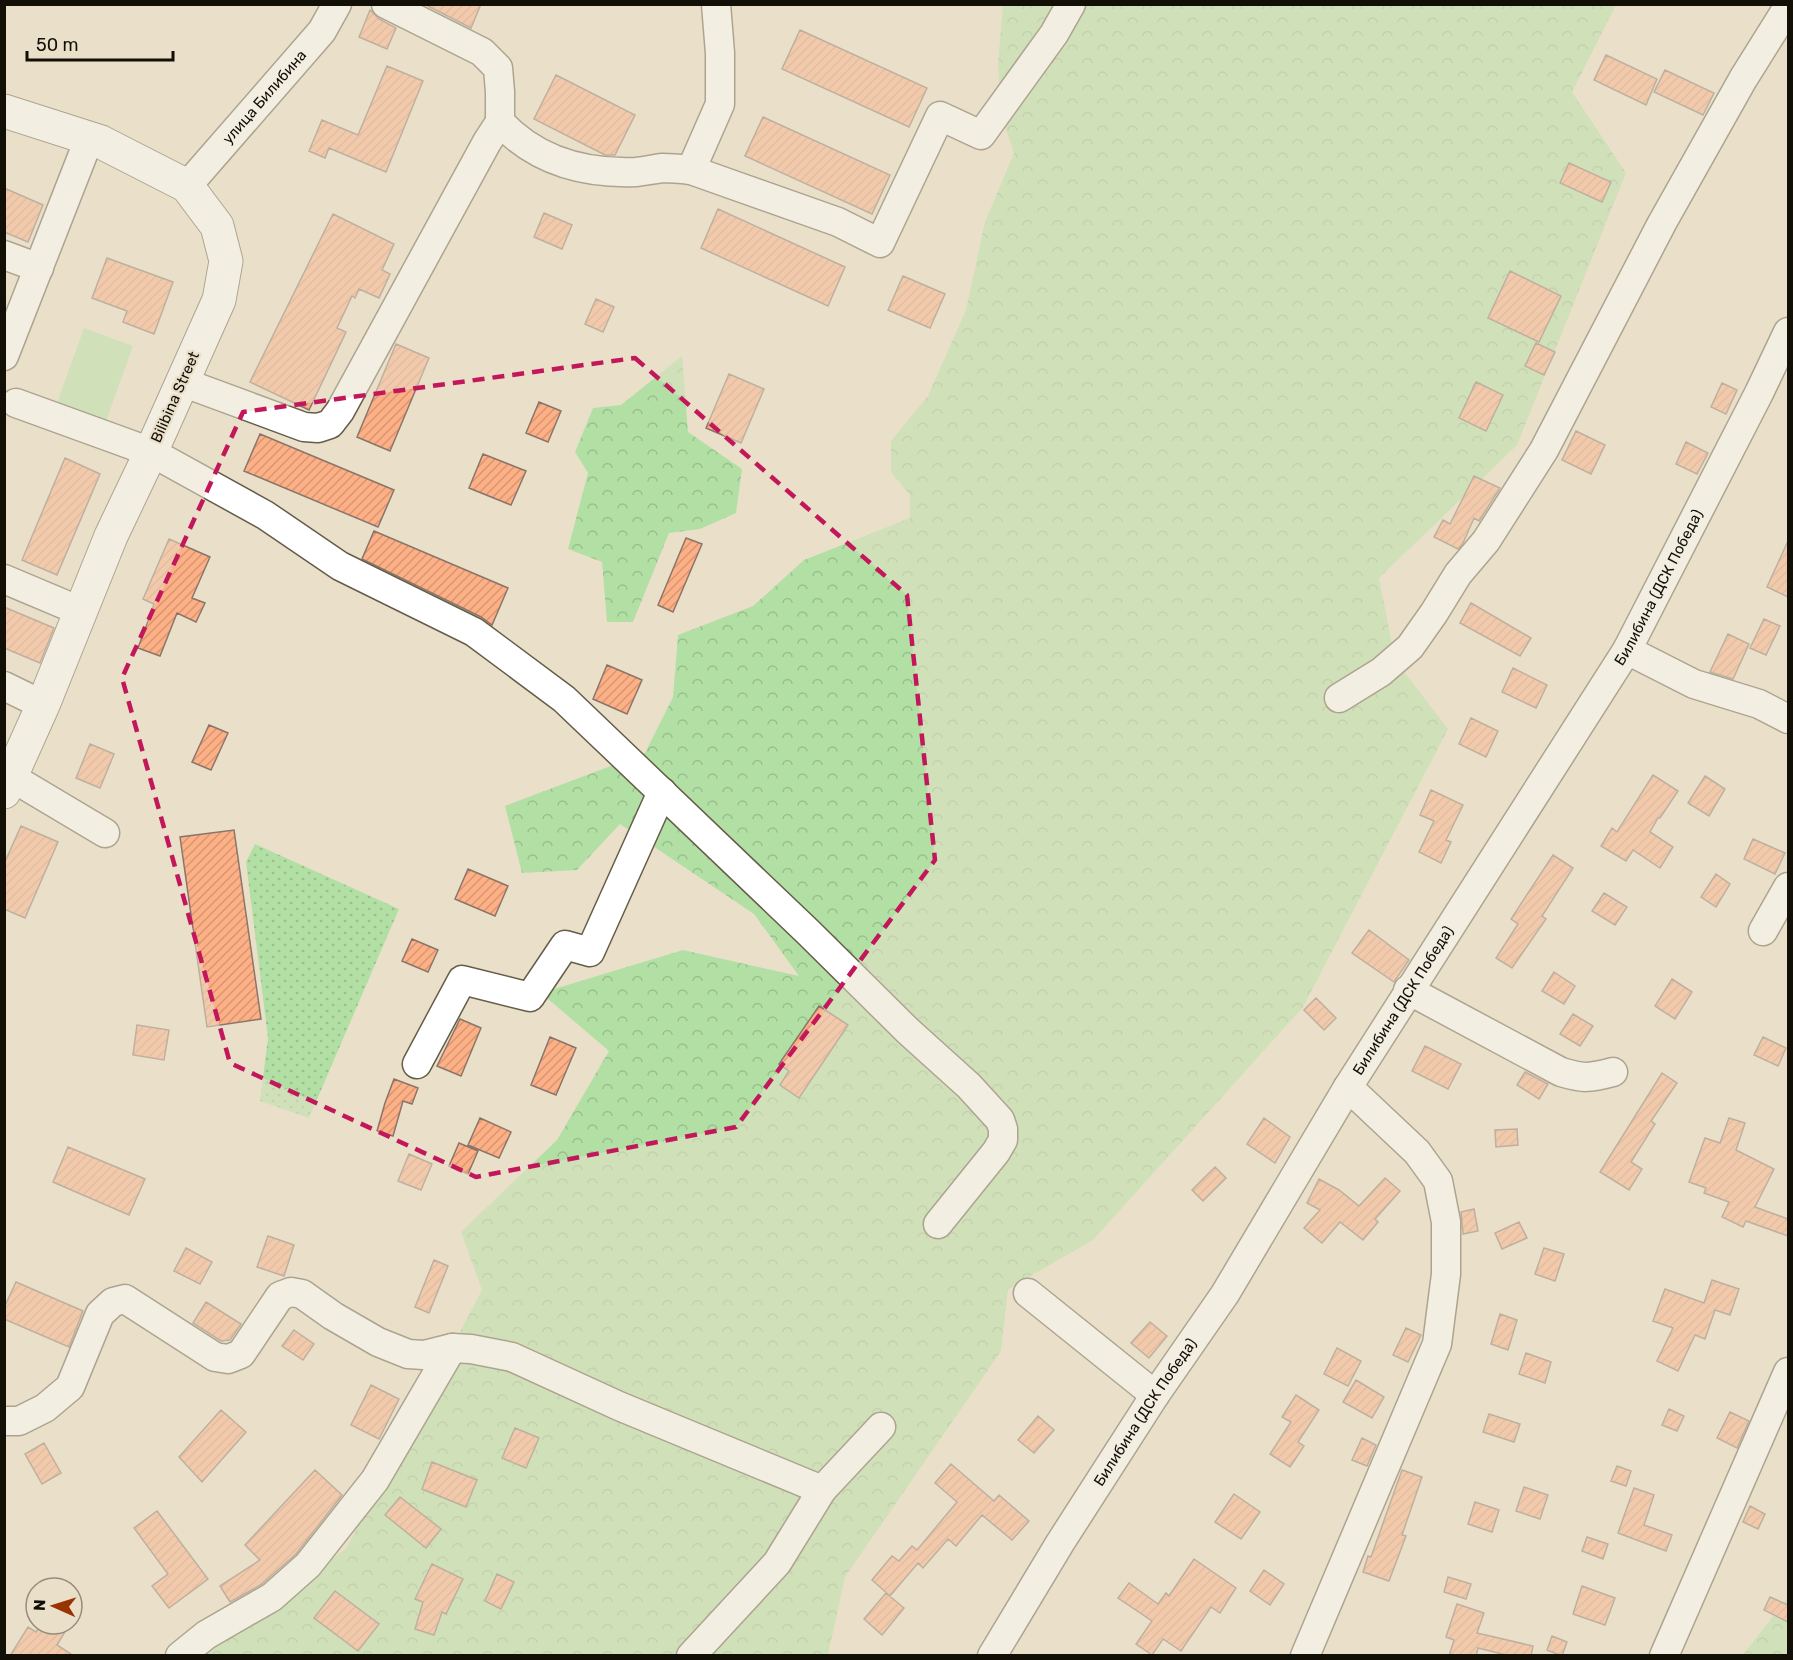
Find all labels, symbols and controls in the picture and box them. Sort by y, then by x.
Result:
scale bar [27,24,172,62]
text: 50 m [36,34,79,56]
street label: улица Билибина [219,46,310,148]
street label: Bilibina Street [147,349,203,445]
street label: Билибина (ДСК Победа) [1610,506,1707,669]
street label: Билибина (ДСК Победа) [1349,923,1457,1078]
street label: Билибина (ДСК Победа) [1090,1335,1201,1489]
north arrow [24,1576,84,1636]
text: N [30,1599,49,1611]

